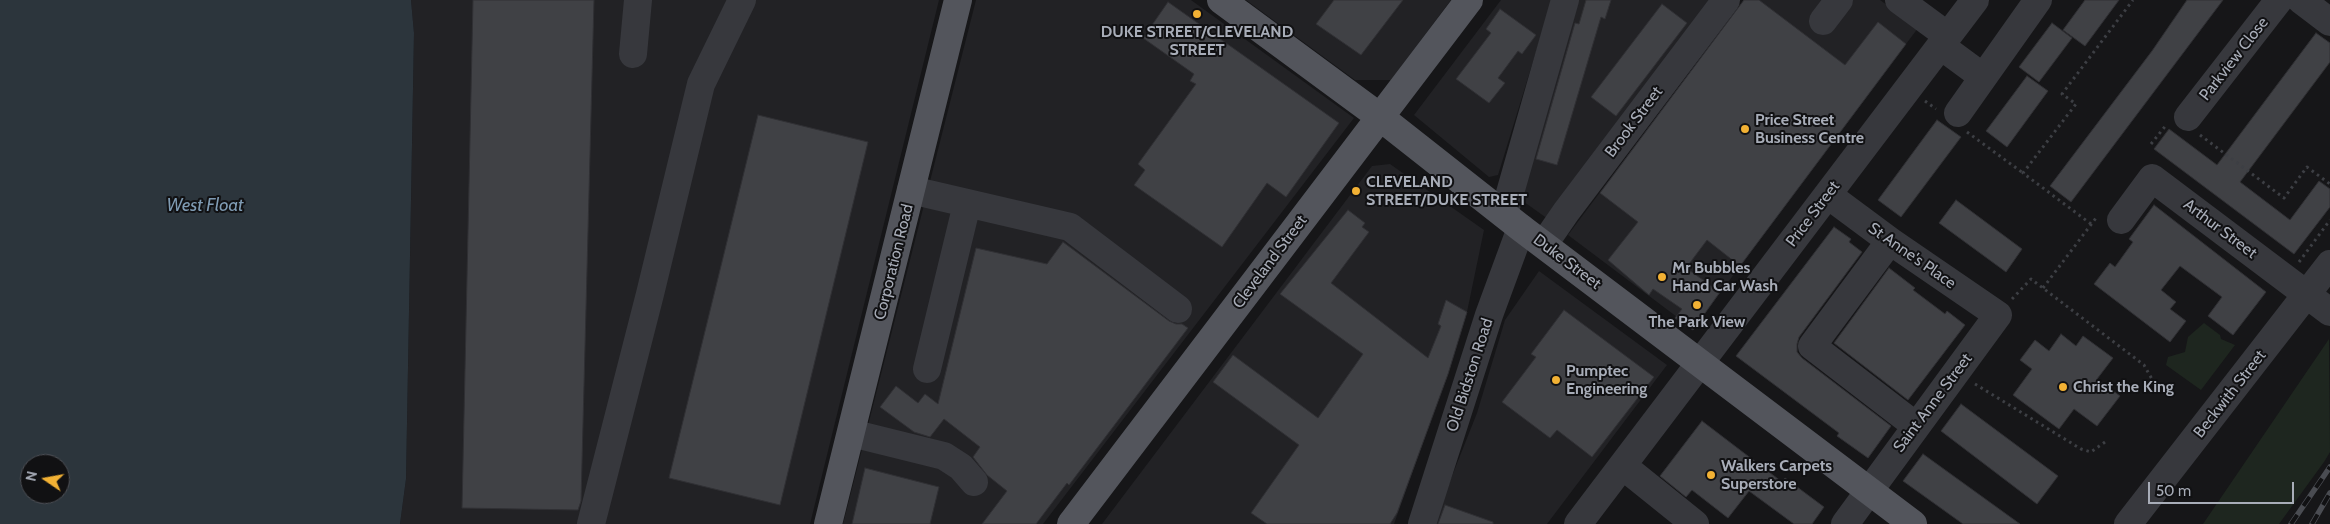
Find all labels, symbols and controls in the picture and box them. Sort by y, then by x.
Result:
marker: DUKE STREET/CLEVELAND STREET [1191,8,1203,20]
street label: Parkview Close [2195,13,2273,105]
place label: DUKE STREET/CLEVELAND STREET [1101,22,1293,60]
street label: Brook Street [1601,83,1667,161]
place label: Price Street Business Centre [1755,110,1864,148]
marker: Price Street Business Centre [1739,123,1751,135]
place label: CLEVELAND STREET/DUKE STREET [1366,172,1527,210]
street label: Price Street [1782,177,1844,251]
marker: CLEVELAND STREET/DUKE STREET [1350,185,1362,197]
water label: West Float [167,195,243,217]
street label: Arthur Street [2179,195,2261,263]
street label: Corporation Road [870,202,918,322]
street label: Cleveland Street [1229,212,1311,312]
street label: St Anne's Place [1865,219,1959,293]
street label: Duke Street [1529,230,1605,294]
place label: Mr Bubbles Hand Car Wash [1672,258,1778,296]
marker: Mr Bubbles Hand Car Wash [1656,271,1668,283]
marker: The Park View [1691,299,1703,311]
place label: The Park View [1649,312,1745,332]
street label: Old Bidston Road [1443,316,1497,434]
street label: Beckwith Street [2190,346,2270,442]
street label: Saint Anne Street [1890,350,1976,456]
place label: Pumptec Engineering [1566,361,1647,399]
marker: Pumptec Engineering [1550,374,1562,386]
place label: Christ the King [2073,377,2174,397]
marker: Christ the King [2057,381,2069,393]
north arrow [20,454,70,504]
place label: Walkers Carpets Superstore [1721,456,1832,494]
text: N [21,469,41,483]
marker: Walkers Carpets Superstore [1705,469,1717,481]
scale bar [2150,472,2296,504]
text: 50 m [2156,482,2191,500]

